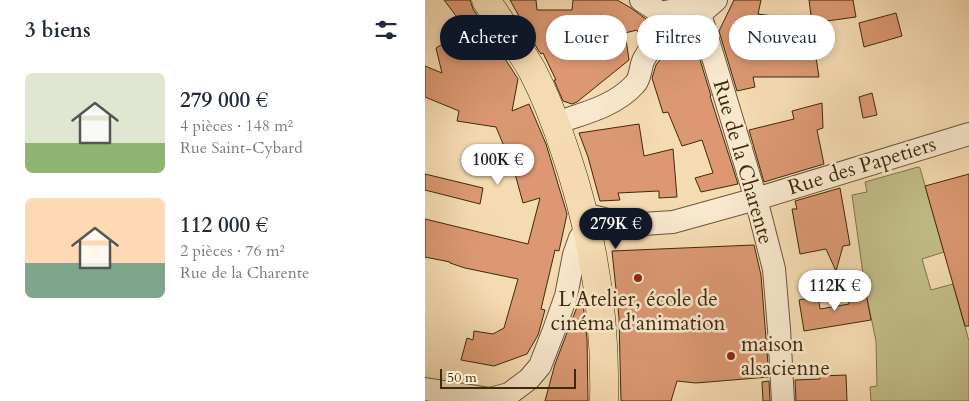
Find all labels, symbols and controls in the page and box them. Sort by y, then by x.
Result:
chip: Acheter [440,15,536,60]
chip: Louer [546,15,627,60]
chip: Filtres [637,15,719,60]
chip: Nouveau [729,15,835,60]
text: 3 biens [25,16,91,45]
icon: filters [372,16,400,44]
street label: Rue de la Charente [706,76,780,248]
text: 279 000 € [180,86,268,115]
icon: home [65,93,125,153]
text: 4 pièces · 148 m² [180,115,293,137]
street label: Rue des Papetiers [784,130,940,202]
text: Rue Saint-Cybard [180,137,303,159]
pin: 100K € [457,144,539,186]
text: 100K € [472,149,524,171]
pin: 279K € [575,208,657,250]
text: 112 000 € [180,211,268,240]
text: 279K € [590,213,642,235]
icon: home [65,218,125,278]
text: 2 pièces · 76 m² [180,240,285,262]
text: Rue de la Charente [180,262,309,284]
pin: 112K € [794,270,876,312]
marker: L'Atelier, école de cinéma d'animation [632,272,644,284]
text: 112K € [809,275,861,297]
place label: L'Atelier, école de cinéma d'animation [551,285,726,338]
place label: maison alsacienne [741,330,830,383]
marker: maison alsacienne [725,350,737,362]
scale bar [440,366,576,389]
text: 50 m [447,368,477,387]

